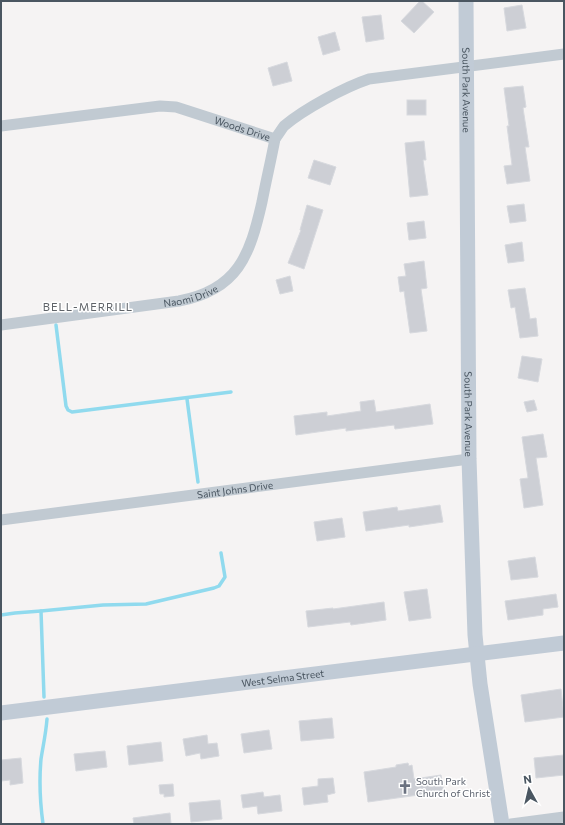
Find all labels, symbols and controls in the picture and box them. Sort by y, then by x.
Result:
street label: South Park Avenue [460,47,473,133]
street label: Woods Drive [213,114,272,143]
street label: Naomi Drive [163,282,220,309]
district label: BELL-MERRILL [43,300,133,313]
street label: South Park Avenue [462,371,475,457]
street label: Saint Johns Drive [196,479,274,500]
street label: West Selma Street [241,667,325,689]
north arrow [509,769,549,809]
text: N [523,772,533,786]
place label: South Park Church of Christ [416,775,490,799]
church icon: South Park Church of Christ [397,779,413,795]

